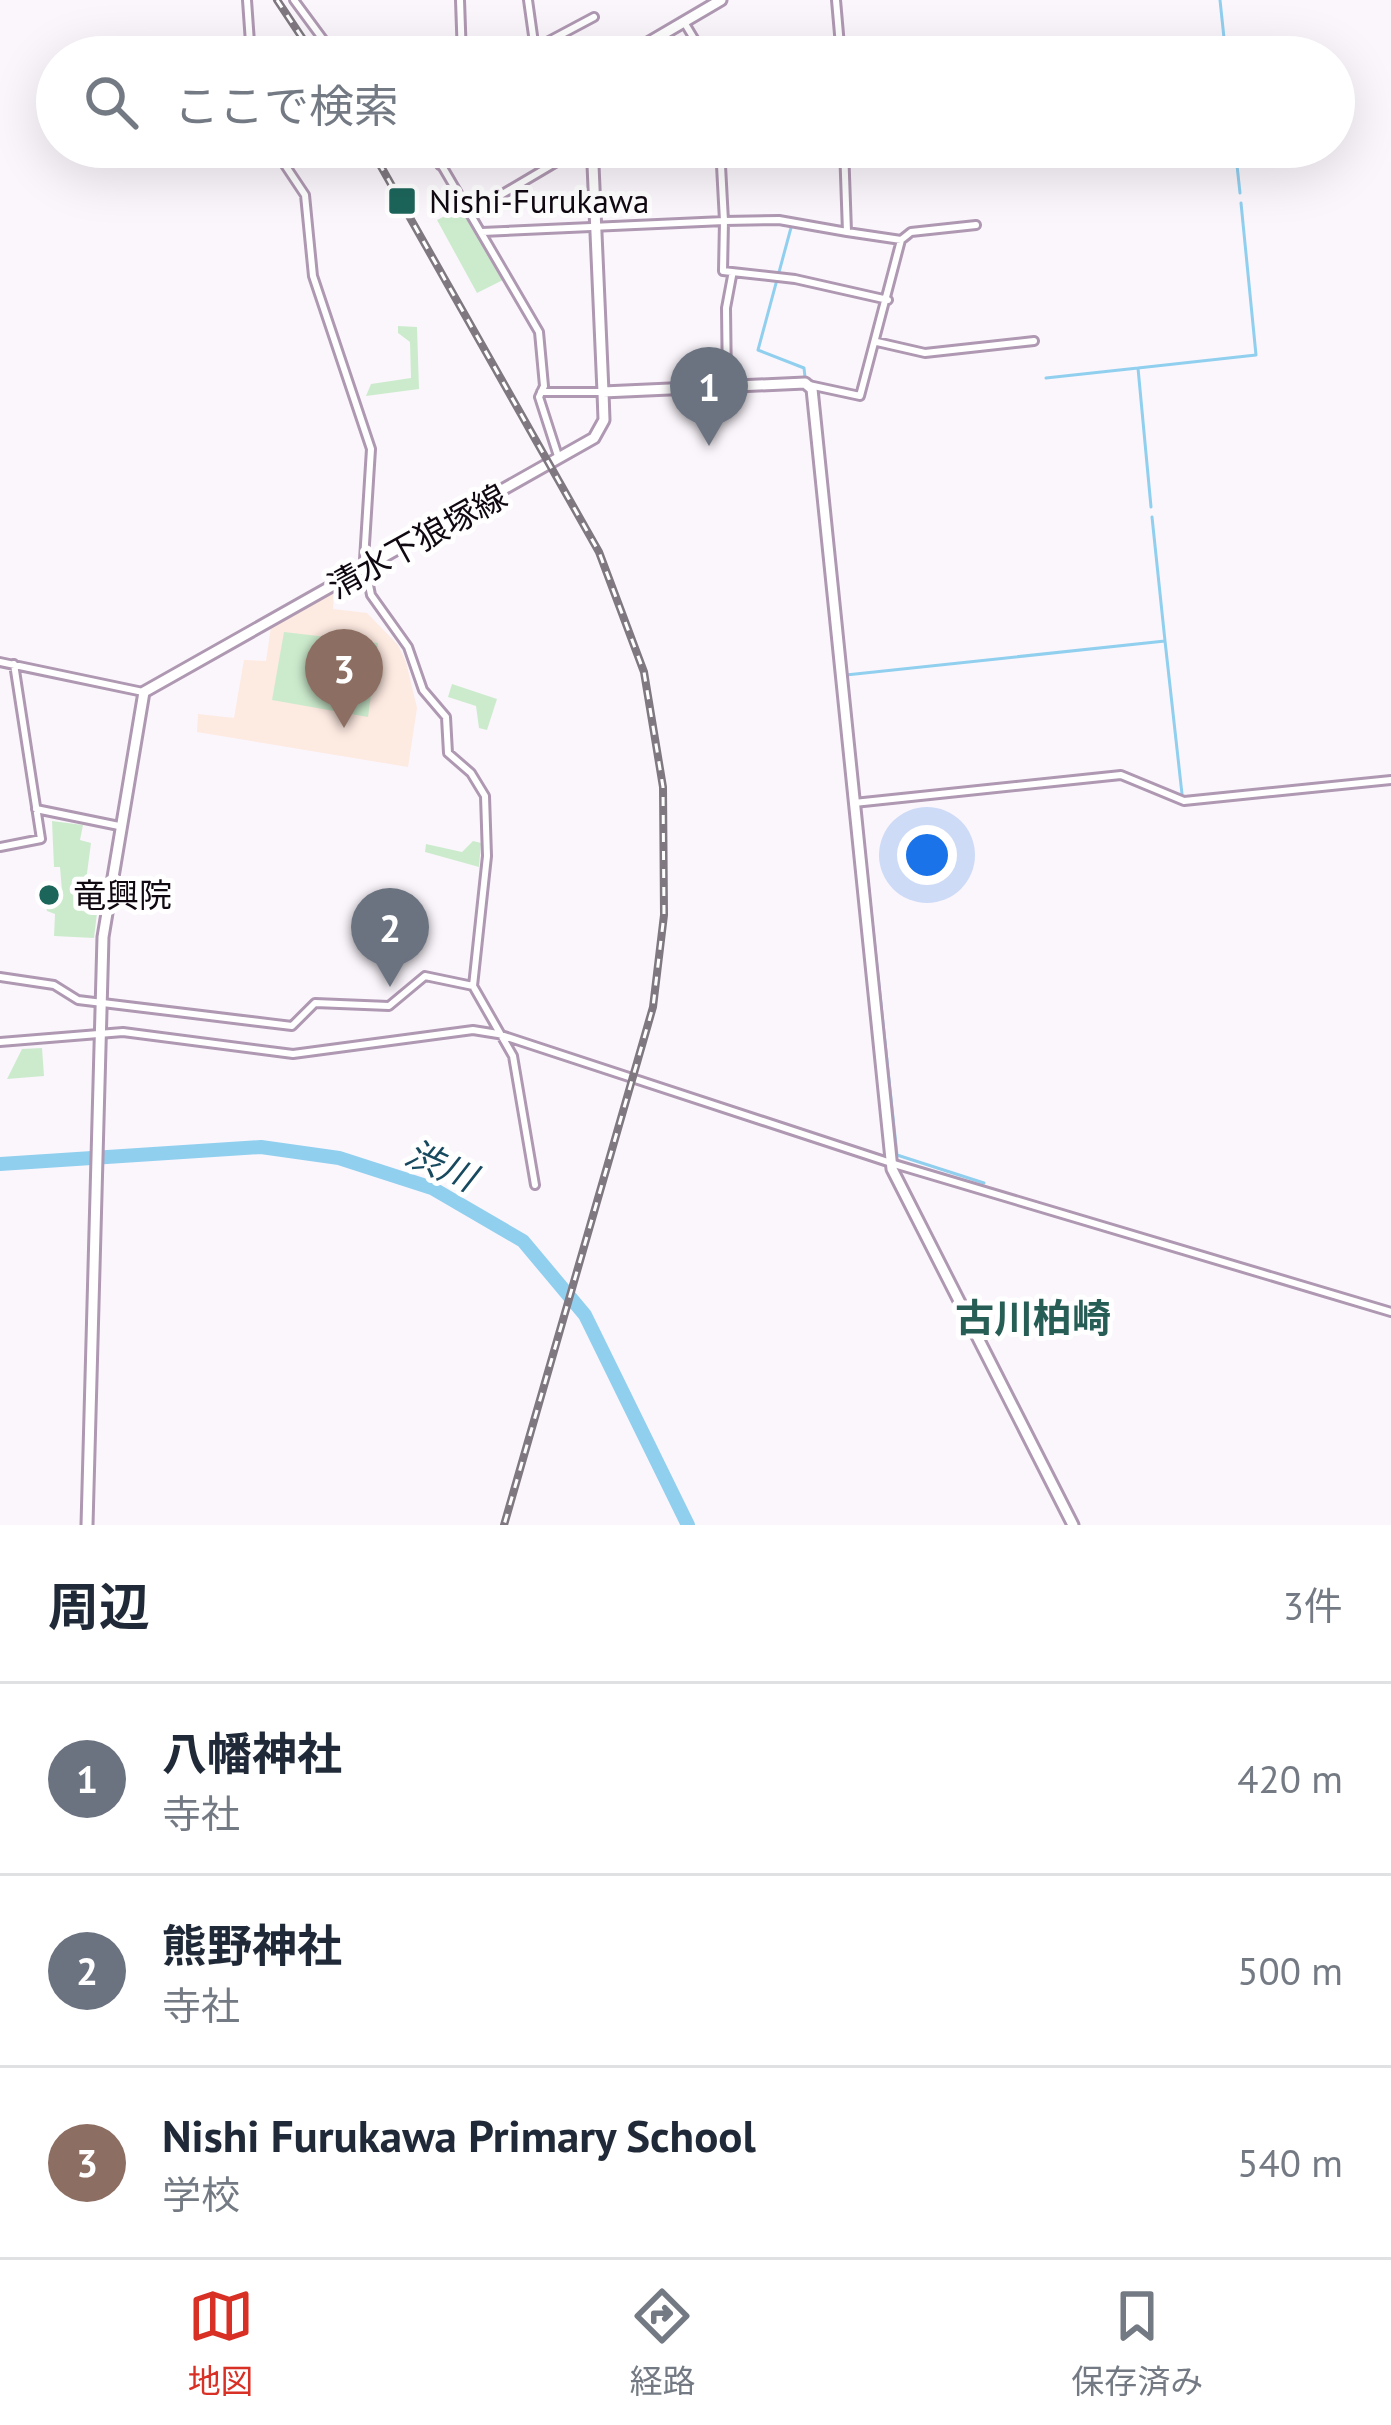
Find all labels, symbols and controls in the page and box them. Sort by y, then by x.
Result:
search box [36,36,1355,168]
icon: search [78,69,144,135]
text: ここで検索 [174,76,399,134]
place label: Nishi-Furukawa [429,179,649,222]
marker: Nishi-Furukawa [386,185,418,217]
pin: 1 [670,347,748,446]
street label: 清水下狼塚線 [320,474,514,607]
pin: 3 [305,629,383,728]
your location [897,825,957,885]
place label: 竜興院 [73,873,172,916]
marker: 竜興院 [36,882,62,908]
pin: 2 [351,888,429,987]
water label: 渋川 [399,1128,487,1202]
district label: 古川柏崎 [955,1292,1111,1343]
text: 周辺 [48,1573,150,1639]
text: 3件 [1283,1580,1343,1631]
text: 八幡神社 [162,1724,342,1782]
text: 1 [76,1753,98,1804]
text: 420 m [1237,1753,1343,1804]
text: 寺社 [162,1788,240,1839]
text: 熊野神社 [162,1916,342,1974]
text: 2 [76,1945,98,1996]
text: 500 m [1237,1945,1343,1996]
text: 寺社 [162,1980,240,2031]
text: Nishi Furukawa Primary School [162,2106,756,2164]
text: 3 [76,2137,98,2188]
text: 540 m [1237,2137,1343,2188]
text: 学校 [162,2169,240,2220]
tab: 地図 [188,2283,254,2403]
tab: 経路 [629,2283,695,2403]
tab: 保存済み [1071,2283,1203,2403]

